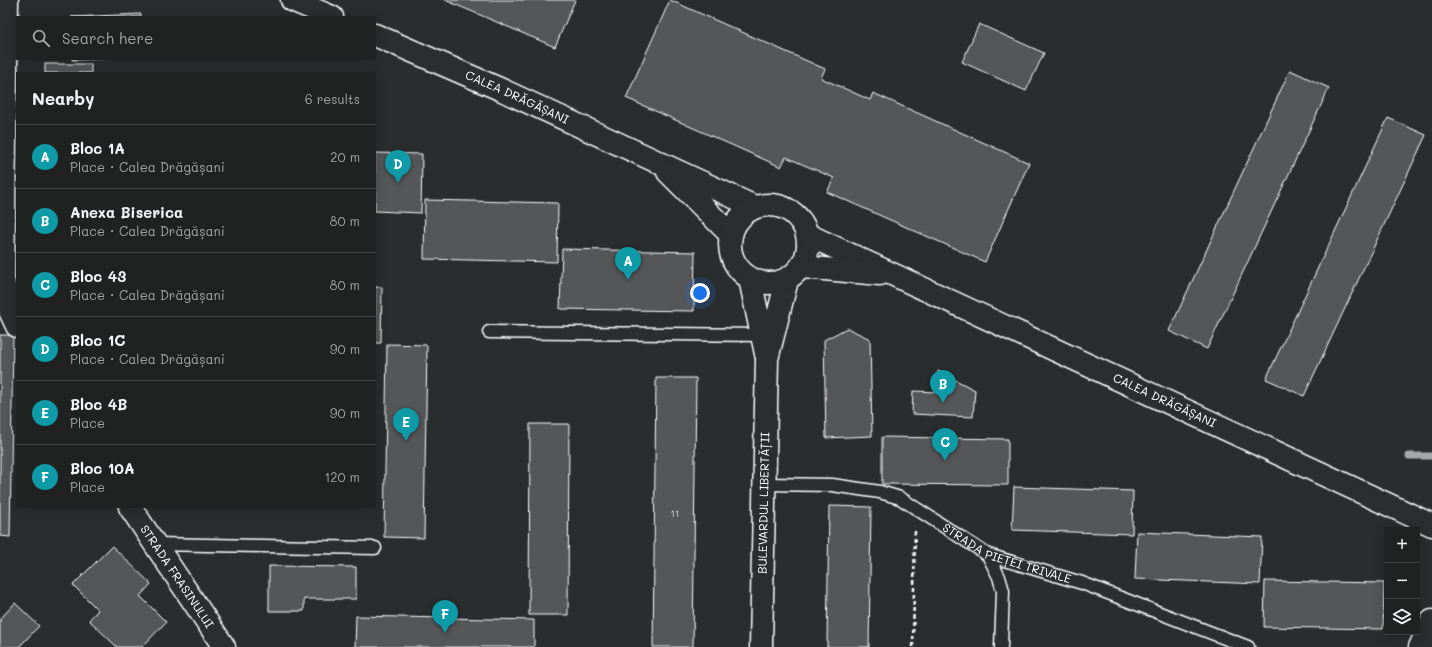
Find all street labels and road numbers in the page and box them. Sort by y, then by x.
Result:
street label: CALEA DRĂGĂȘANI [463,66,572,127]
street label: CALEA DRĂGĂȘANI [1111,369,1219,431]
street label: BULEVARDUL LIBERTĂȚII [754,432,772,574]
street label: STRADA PIEȚEI TRIVALE [940,519,1073,586]
street label: STRADA FRASINULUI [137,521,218,631]

